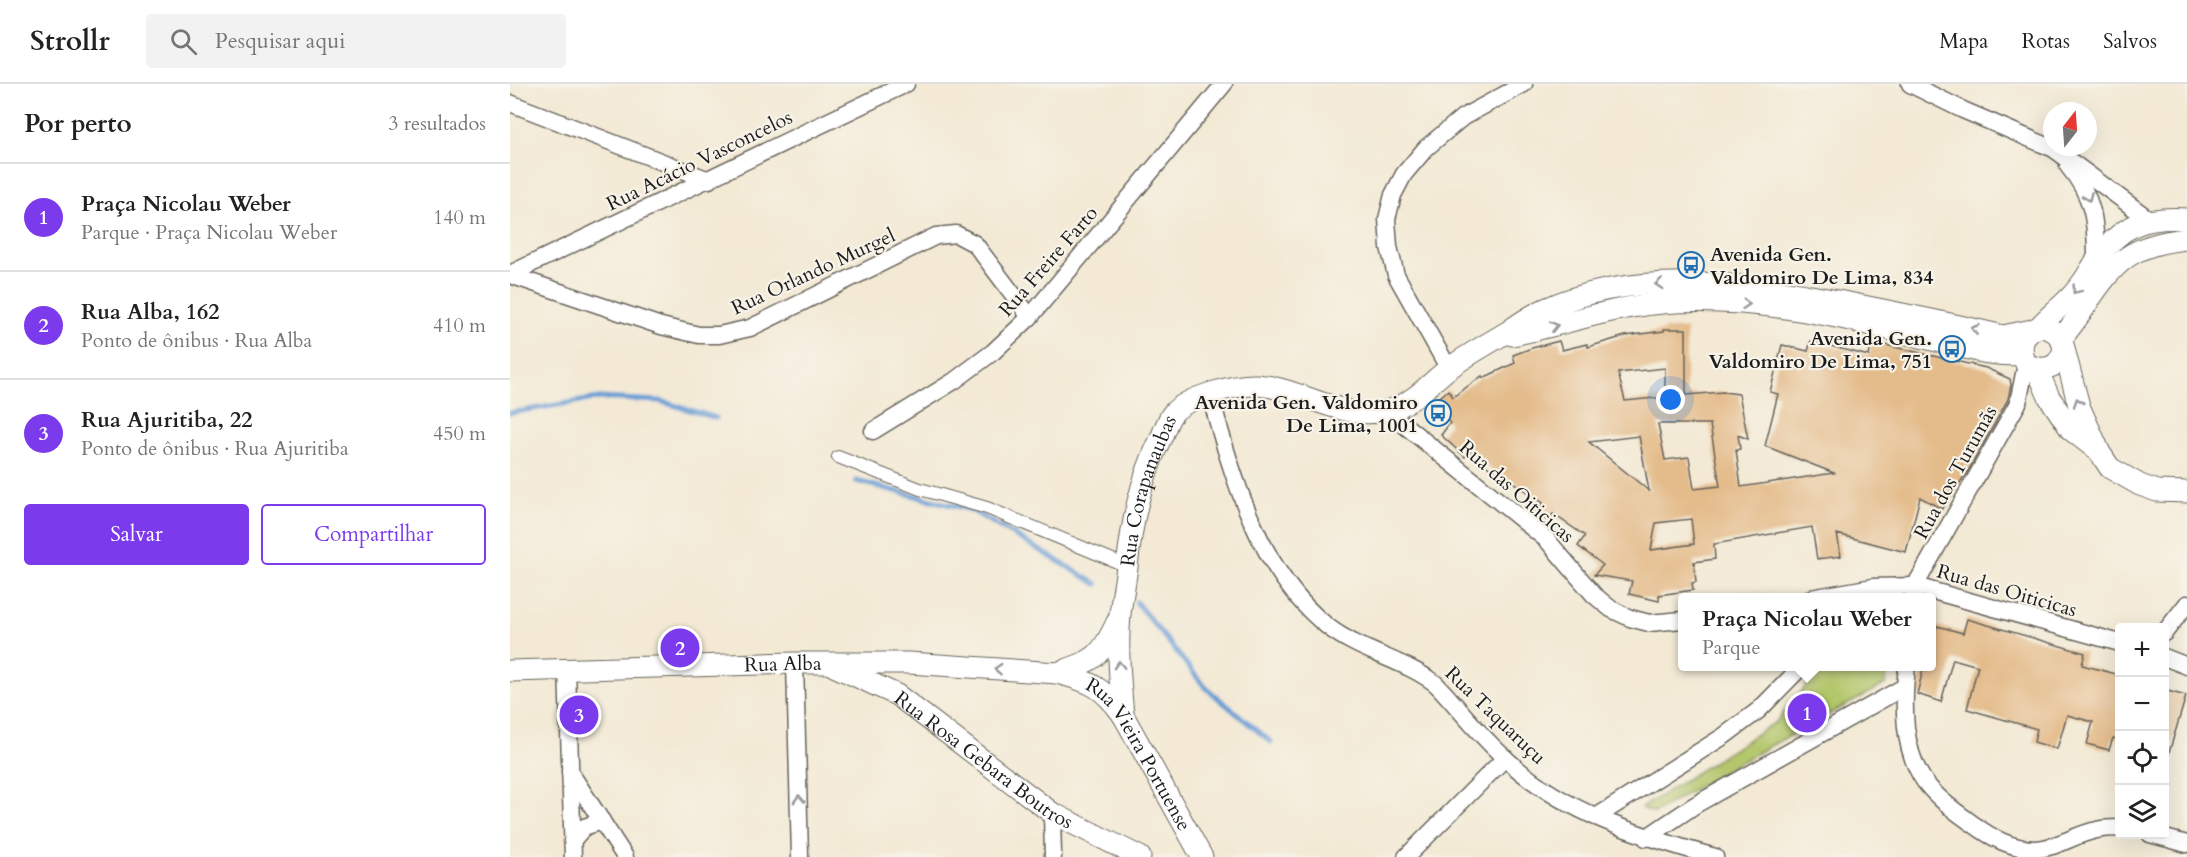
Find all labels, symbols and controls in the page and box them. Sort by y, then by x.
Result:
search box [146,14,566,68]
text: Strollr [30,22,110,60]
icon: search [167,25,200,58]
text: Pesquisar aqui [215,26,345,56]
text: Mapa [1939,27,1988,56]
text: Rotas [2021,27,2070,56]
text: Salvos [2103,27,2157,56]
north arrow [2043,102,2097,156]
street label: Rua Acácio Vasconcelos [602,104,797,217]
text: Por perto [24,106,132,141]
text: 3 resultados [388,110,486,137]
text: Praça Nicolau Weber [81,189,291,219]
one-way arrow [2080,190,2092,201]
street label: Rua Freire Farto [993,200,1104,322]
text: 1 [38,204,49,231]
text: 140 m [433,204,486,231]
text: Parque · Praça Nicolau Weber [81,219,337,246]
street label: Rua Orlando Murgel [727,222,900,321]
place label: Avenida Gen. Valdomiro De Lima, 834 [1710,241,1933,291]
bus stop icon: Avenida Gen. Valdomiro De Lima, 834 [1676,250,1706,280]
one-way arrow [1654,278,1663,291]
one-way arrow [2073,284,2084,295]
text: Rua Alba, 162 [81,297,220,327]
one-way arrow [1742,297,1751,310]
text: 2 [38,312,49,339]
text: 410 m [433,312,486,339]
one-way arrow [1549,321,1559,334]
one-way arrow [1971,323,1981,336]
place label: Avenida Gen. Valdomiro De Lima, 751 [1709,325,1932,375]
text: Ponto de ônibus · Rua Alba [81,327,312,354]
bus stop icon: Avenida Gen. Valdomiro De Lima, 751 [1937,334,1967,364]
your location [1656,385,1685,414]
place label: Avenida Gen. Valdomiro De Lima, 1001 [1194,389,1418,439]
one-way arrow [2072,397,2085,407]
bus stop icon: Avenida Gen. Valdomiro De Lima, 1001 [1423,398,1453,428]
street label: Rua dos Turumãs [1908,401,2003,544]
text: Rua Ajuritiba, 22 [81,405,252,435]
street label: Rua Corapanaubas [1114,410,1183,568]
text: 3 [38,420,49,447]
text: 450 m [433,420,486,447]
street label: Rua das Oiticicas [1453,434,1580,549]
text: Ponto de ônibus · Rua Ajuritiba [81,435,349,462]
button: Salvar [24,504,249,565]
button: Compartilhar [261,504,486,565]
street label: Rua das Oiticicas [1934,558,2080,623]
popup [1678,593,1936,671]
text: Praça Nicolau Weber [1702,604,1912,634]
map controls [2115,623,2169,839]
button: + [2115,623,2169,677]
pin: 2 [660,626,700,670]
text: Parque [1702,634,1761,661]
street label: Rua Alba [744,650,822,678]
street label: Rua Taquaruçu [1439,660,1552,771]
one-way arrow [1113,661,1126,670]
one-way arrow [994,663,1003,676]
street label: Rua Vieira Portuense [1081,671,1198,836]
button: − [2115,677,2169,731]
street label: Rua Rosa Gebara Boutros [889,685,1078,835]
pin: 1 [1788,690,1826,736]
pin: 3 [560,692,598,738]
button: locate [2115,731,2169,785]
button: layers [2115,785,2169,839]
one-way arrow [792,794,805,803]

